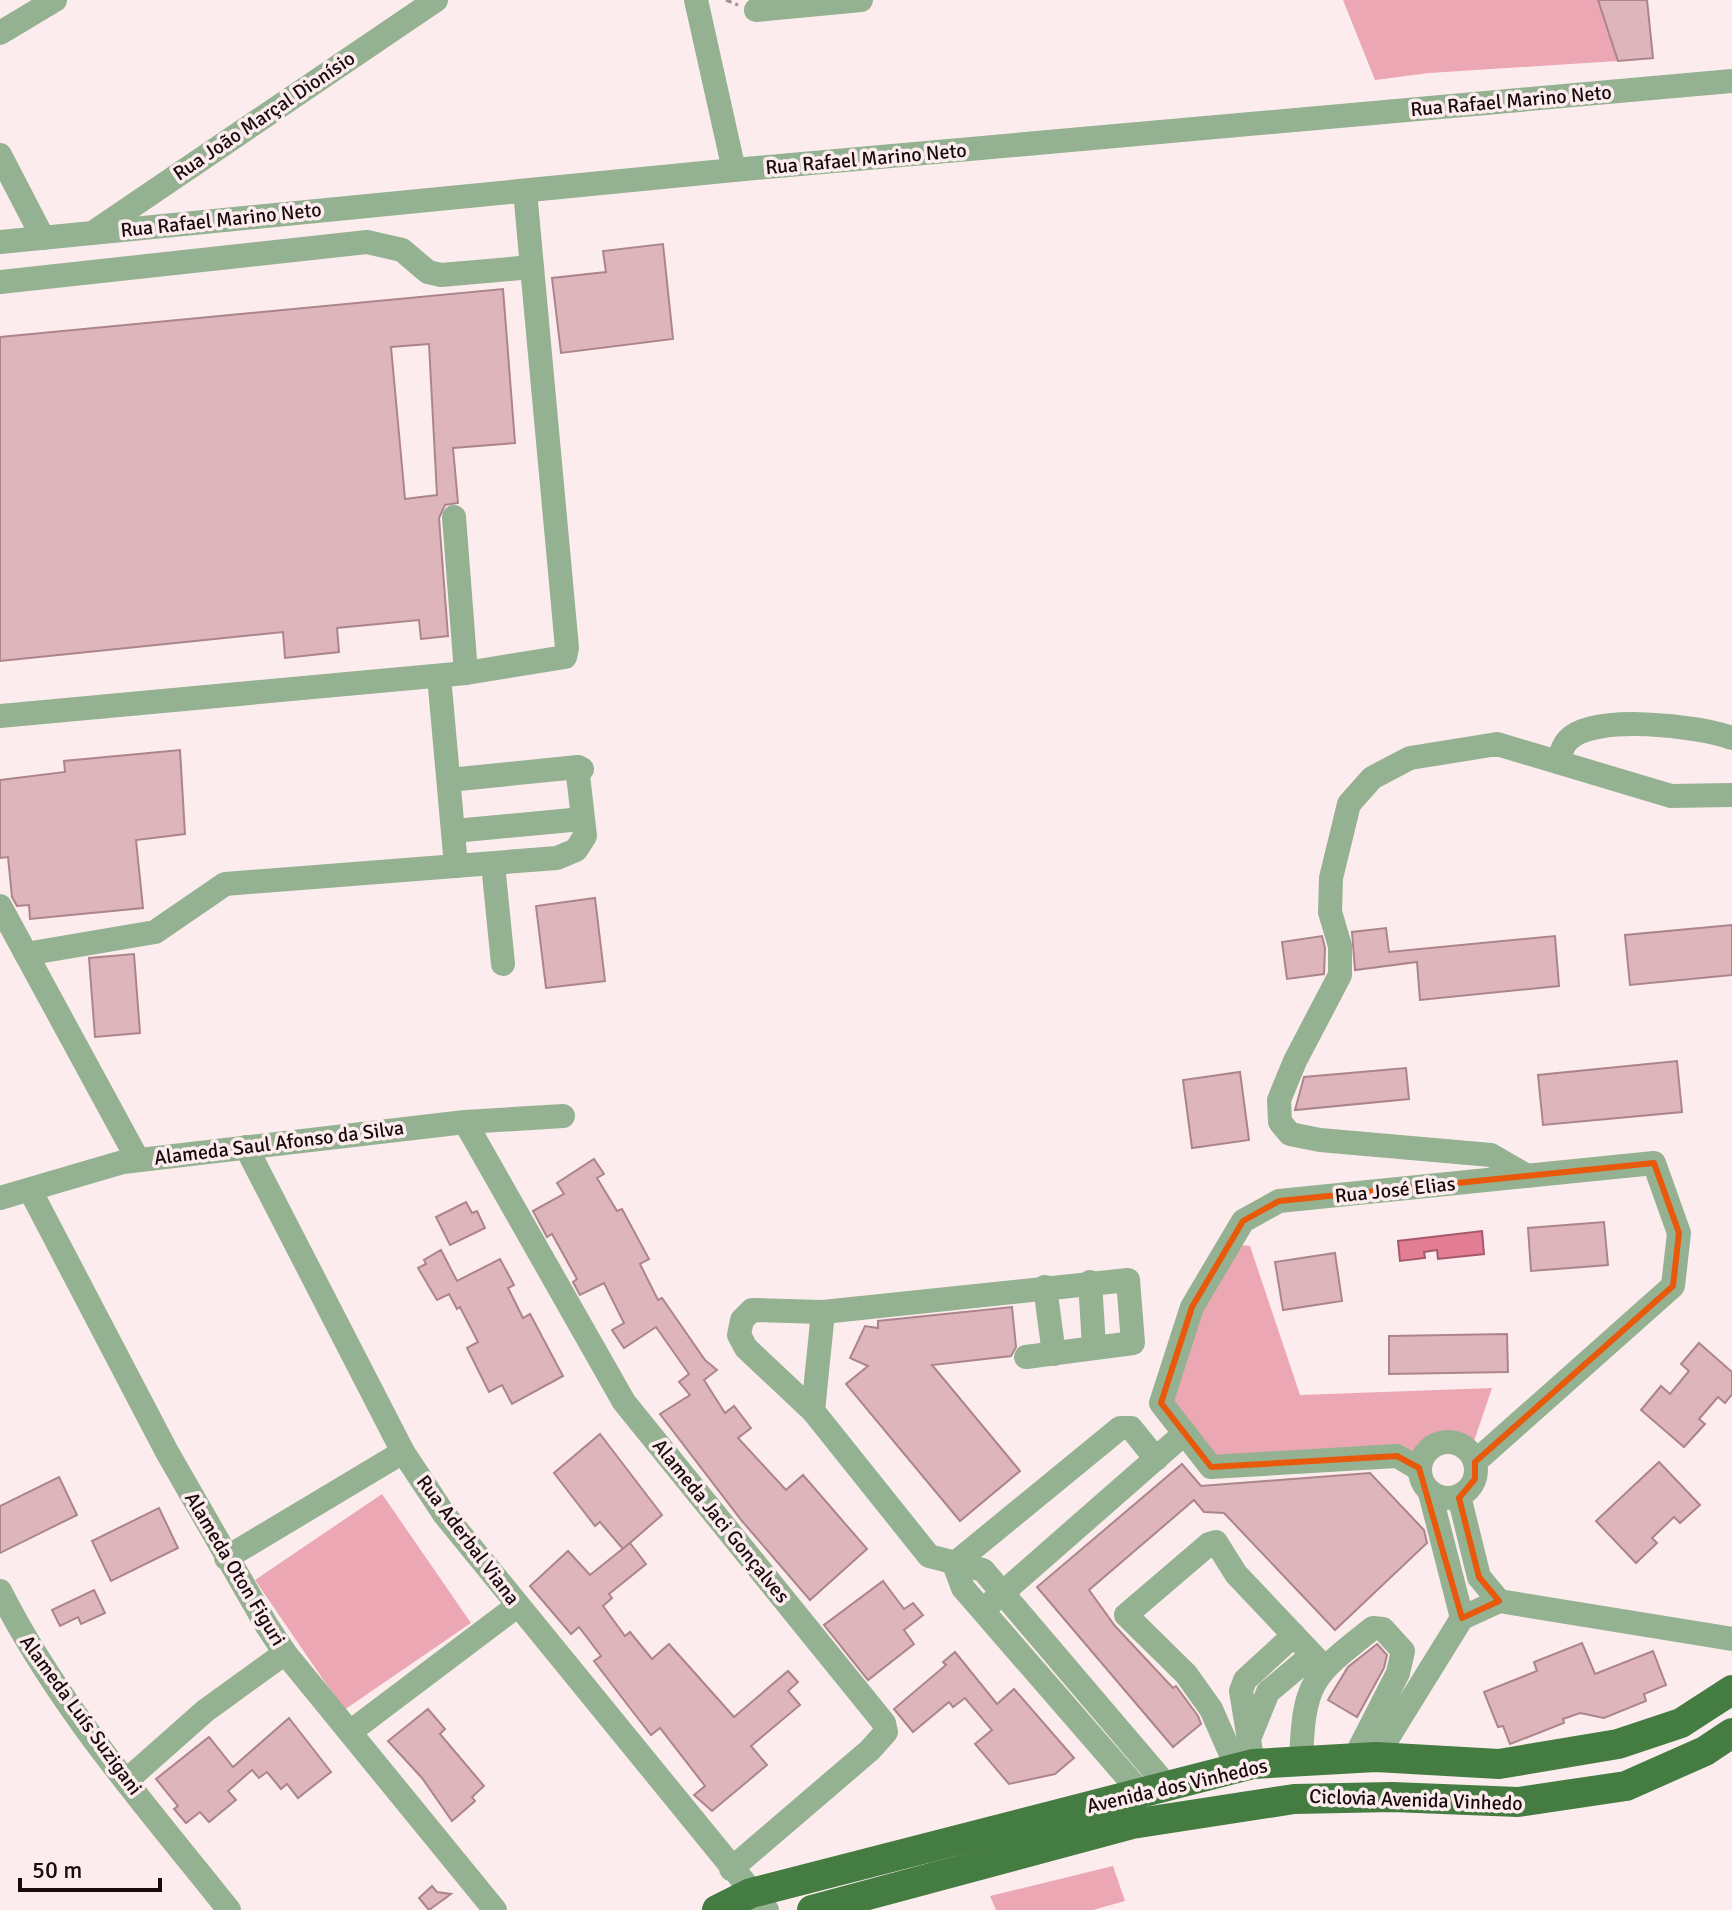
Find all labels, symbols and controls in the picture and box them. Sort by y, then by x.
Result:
street label: Rua João Marçal Dionísio [168,46,360,186]
street label: Rua Rafael Marino Neto [1409,80,1613,122]
street label: Rua Rafael Marino Neto [764,138,968,180]
street label: Rua Rafael Marino Neto [119,197,323,243]
street label: Alameda Saul Afonso da Silva [153,1115,405,1171]
street label: Rua José Elias [1334,1171,1457,1209]
street label: Alameda Jaci Gonçalves [647,1434,795,1608]
street label: Rua Aderbal Viana [411,1470,525,1610]
street label: Alameda Oton Figuri [179,1487,291,1651]
street label: Alameda Luís Suzigani [14,1630,148,1800]
street label: Avenida dos Vinhedos [1084,1753,1270,1819]
street label: Ciclovia Avenida Vinhedo [1309,1784,1523,1816]
scale bar [20,1842,160,1892]
text: 50 m [32,1855,82,1885]

